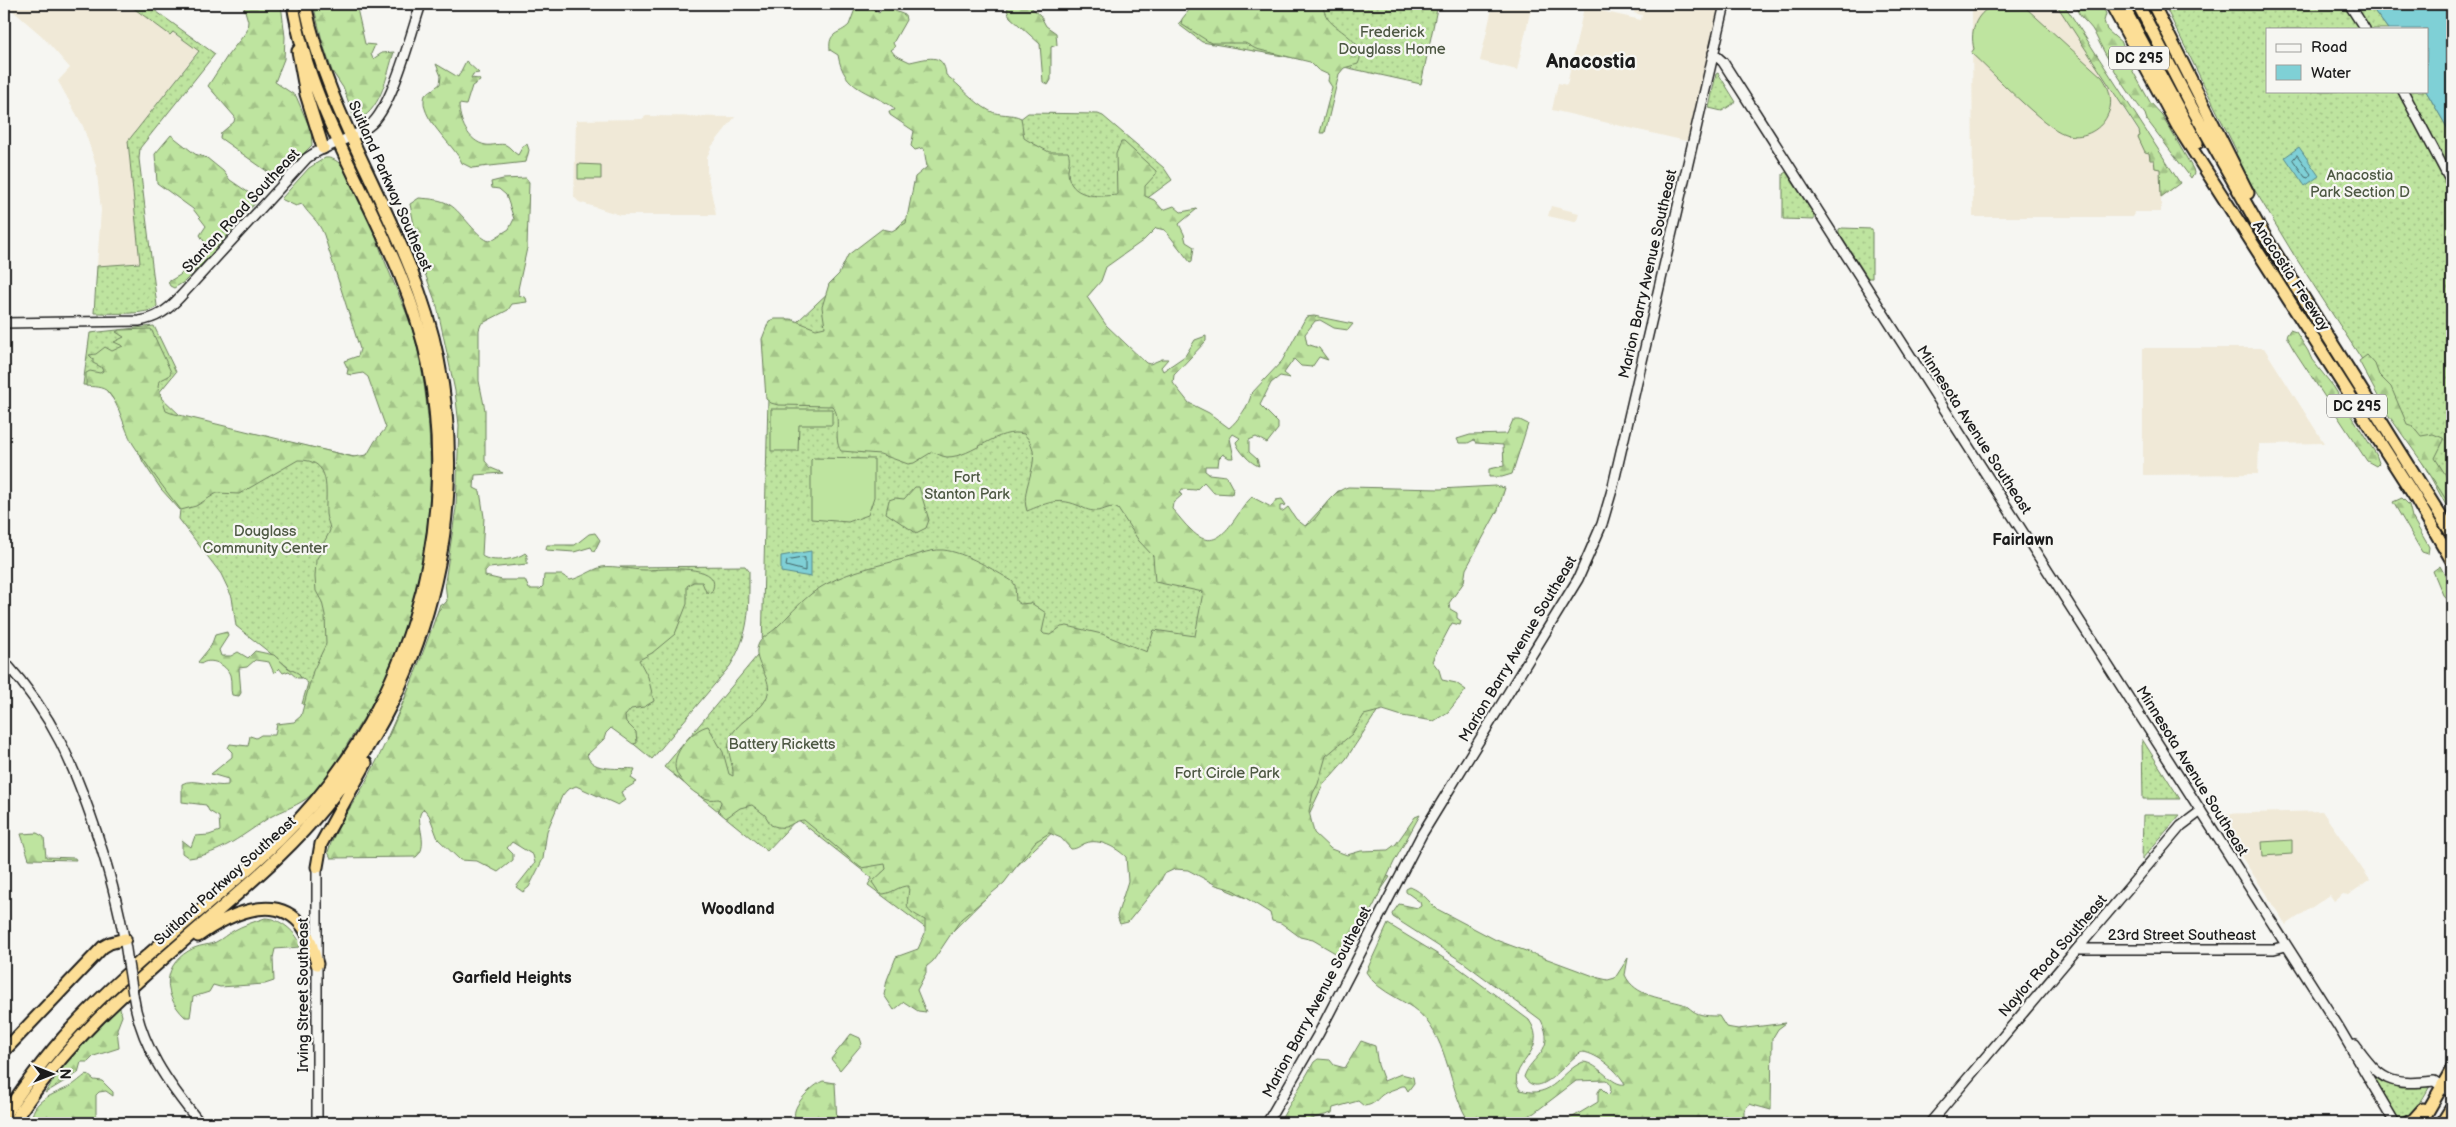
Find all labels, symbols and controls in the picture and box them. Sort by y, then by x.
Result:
park label: Frederick Douglass Home [1338,23,1446,59]
legend [2266,28,2428,92]
text: Road [2311,38,2347,57]
road number: DC 295 [2109,46,2169,70]
district label: Anacostia [1545,50,1636,74]
text: Water [2311,64,2351,83]
street label: Suitland Parkway Southeast [344,98,436,275]
street label: Stanton Road Southeast [178,144,304,277]
park label: Anacostia Park Section D [2310,166,2410,202]
street label: Marion Barry Avenue Southeast [1615,167,1681,380]
street label: Anacostia Freeway [2248,217,2334,335]
street label: Minnesota Avenue Southeast [1912,342,2036,518]
road number: DC 295 [2327,394,2387,418]
park label: Fort Stanton Park [924,468,1010,504]
park label: Douglass Community Center [202,522,328,558]
district label: Fairlawn [1992,531,2054,550]
street label: Marion Barry Avenue Southeast [1455,552,1581,746]
street label: Minnesota Avenue Southeast [2132,682,2252,860]
park label: Battery Ricketts [728,735,836,754]
park label: Fort Circle Park [1175,764,1280,783]
street label: Suitland Parkway Southeast [150,812,300,950]
street label: Naylor Road Southeast [1995,891,2112,1021]
district label: Woodland [701,900,775,919]
street label: Marion Barry Avenue Southeast [1258,903,1376,1101]
street label: Irving Street Southeast [294,917,313,1072]
street label: 23rd Street Southeast [2108,926,2257,945]
district label: Garfield Heights [452,969,572,988]
north arrow [28,1050,78,1100]
text: N [56,1069,73,1079]

